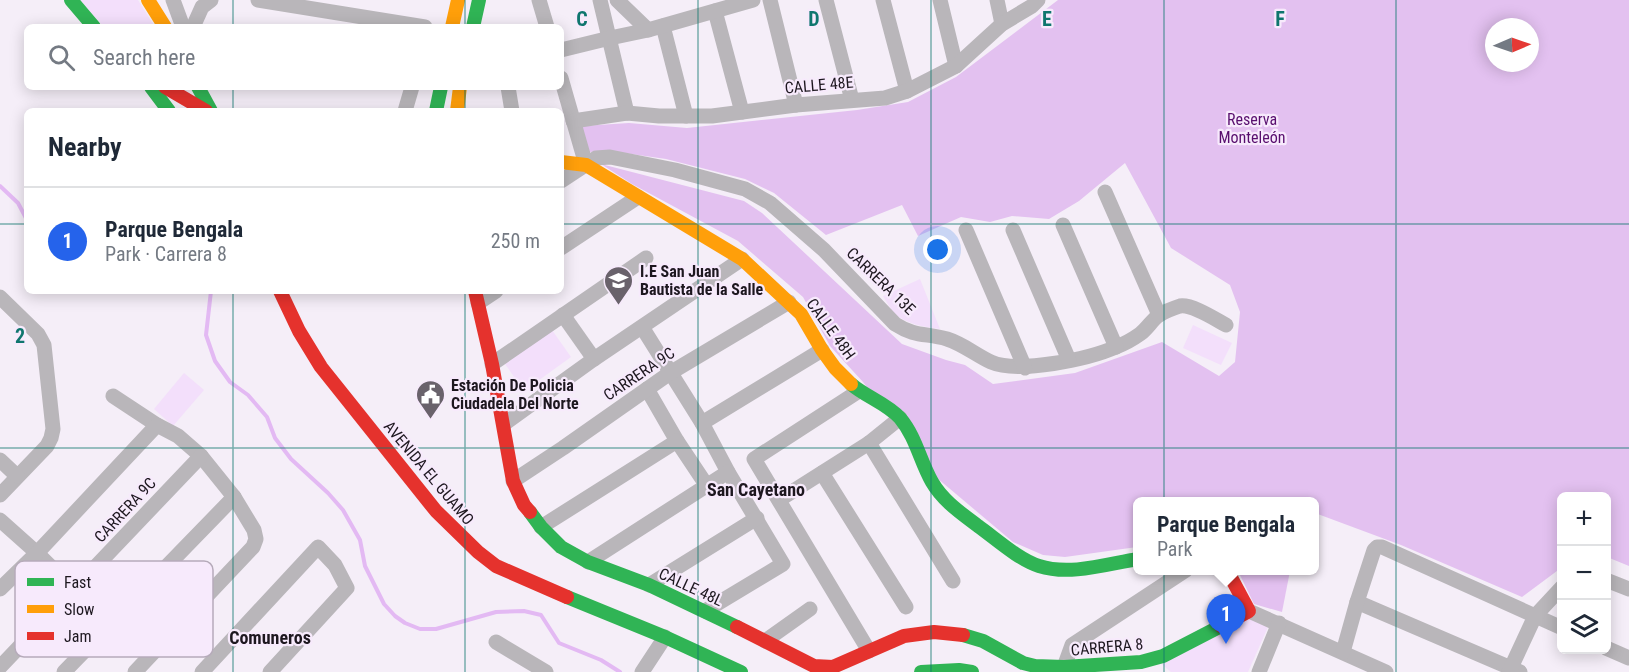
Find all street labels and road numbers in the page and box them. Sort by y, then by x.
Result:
street label: CALLE 48E [784,73,854,97]
street label: CARRERA 13E [843,243,919,319]
street label: CALLE 48H [802,295,860,363]
street label: CARRERA 9C [600,343,678,405]
street label: AVENIDA EL GUAMO [380,417,478,529]
street label: CARRERA 9C [90,474,160,546]
street label: CALLE 48L [656,564,726,610]
street label: CARRERA 8 [1070,634,1144,660]

